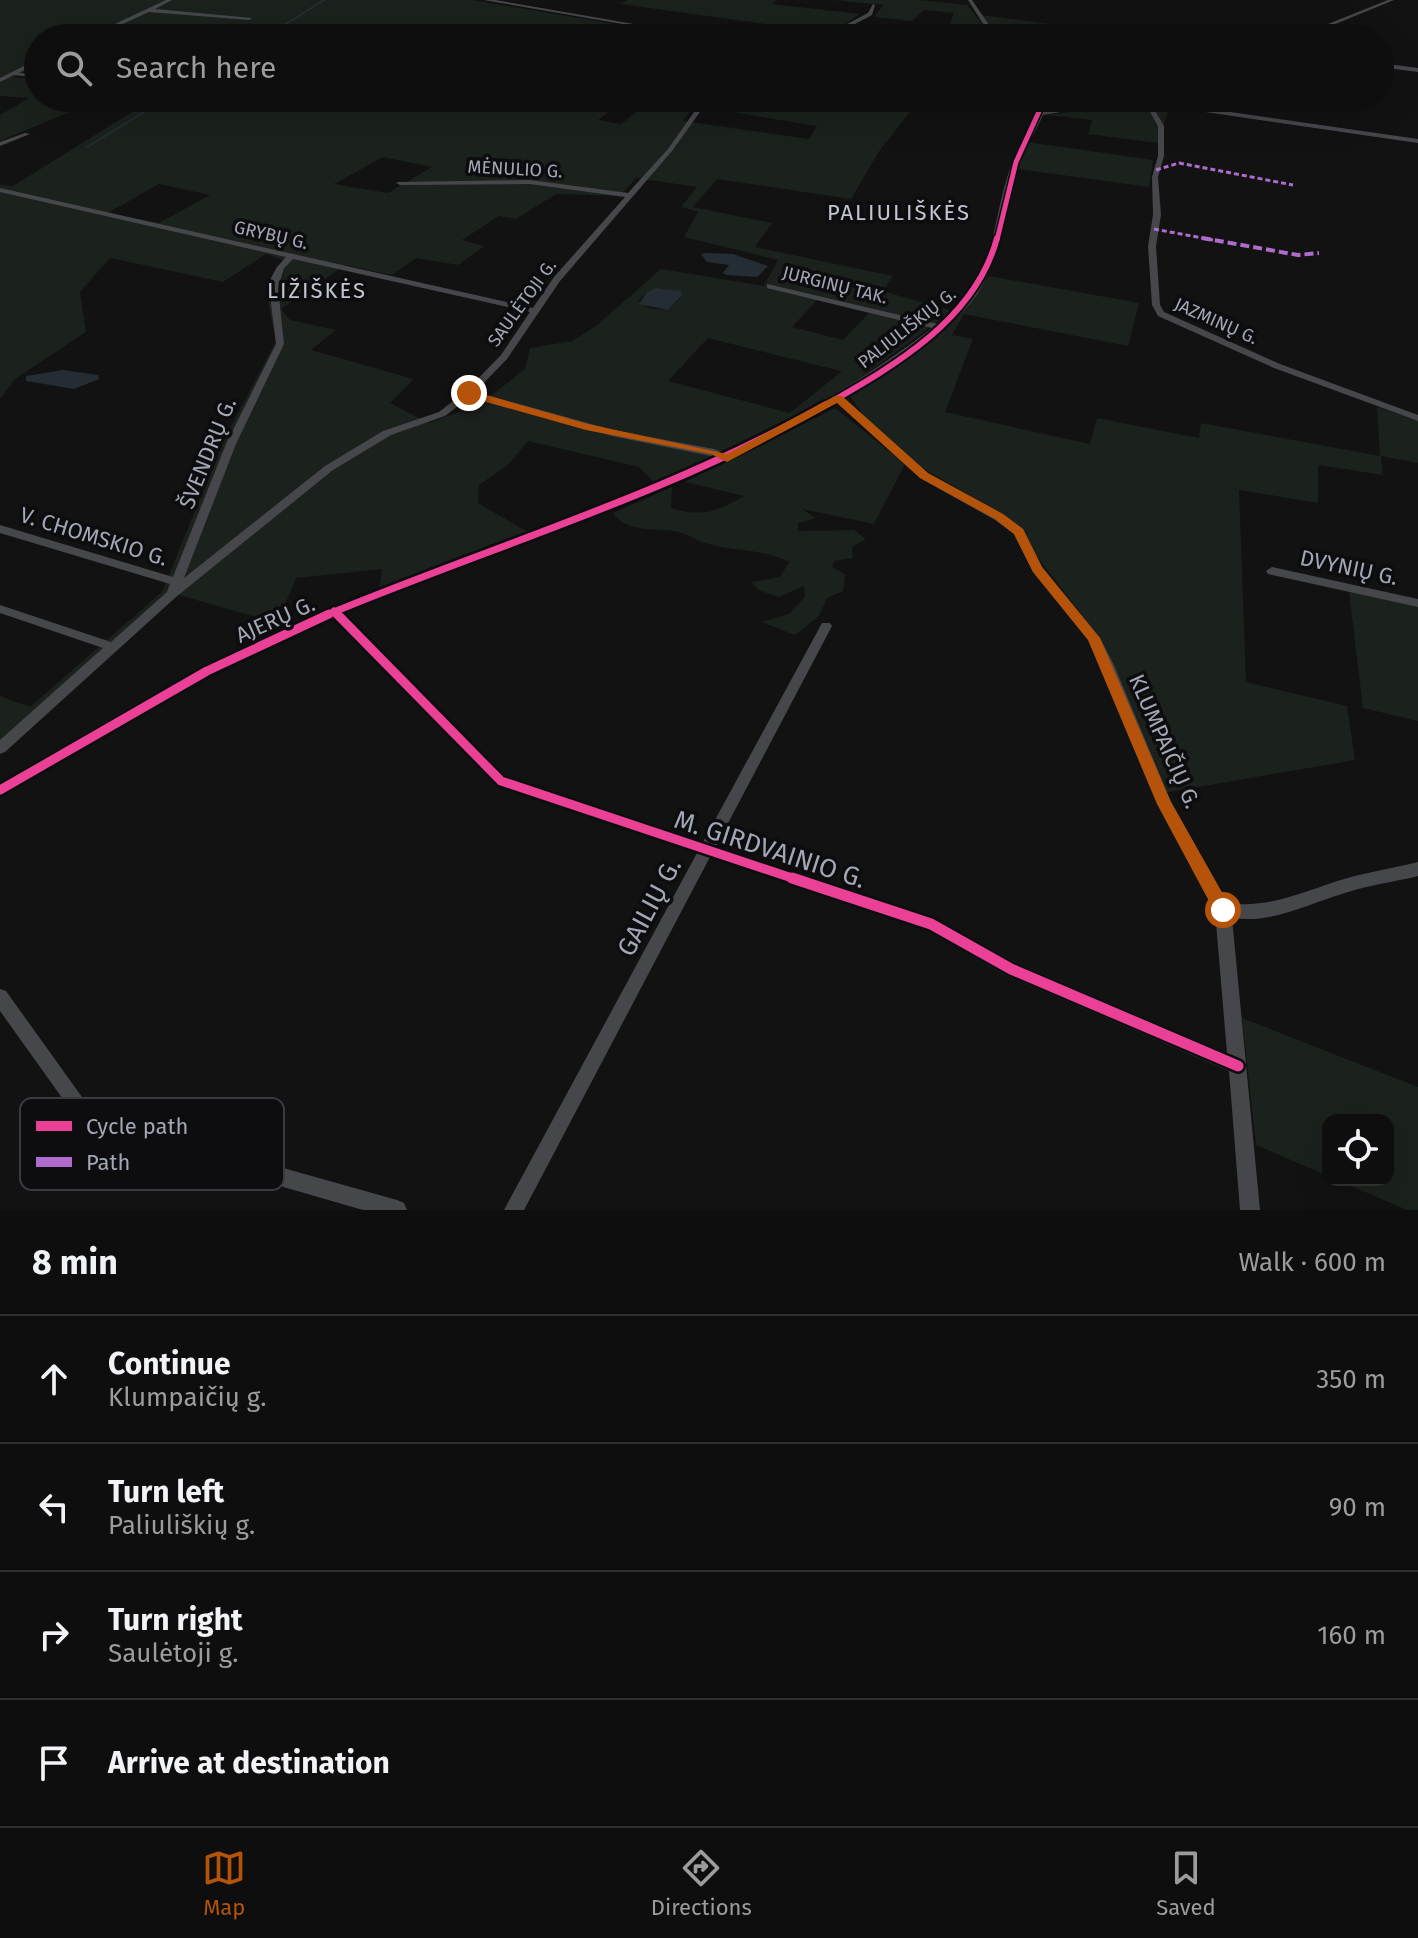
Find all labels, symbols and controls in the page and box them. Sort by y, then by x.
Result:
search box [24,24,1394,112]
icon: search [52,46,96,90]
text: Search here [116,50,276,86]
street label: MĖNULIO G. [467,156,563,182]
district label: PALIULIŠKĖS [827,199,971,226]
street label: GRYBŲ G. [232,216,310,254]
street label: SAULĖTOJI G. [483,255,561,351]
street label: JURGINŲ TAK. [780,261,890,309]
district label: LIŽIŠKĖS [267,277,367,304]
street label: PALIULIŠKIŲ G. [854,283,960,373]
street label: JAZMINŲ G. [1171,293,1261,349]
route end [451,375,487,411]
street label: ŠVENDRŲ G. [173,394,242,513]
street label: V. CHOMSKIO G. [17,501,171,572]
street label: DVYNIŲ G. [1297,544,1400,591]
street label: AJERŲ G. [231,590,319,649]
street label: KLUMPAIČIŲ G. [1123,670,1206,812]
street label: M. GIRDVAINIO G. [670,804,869,895]
street label: GAILIŲ G. [611,853,688,961]
route start [1205,892,1241,928]
legend [20,1098,284,1190]
text: Cycle path [86,1113,188,1140]
map controls [1322,1114,1394,1186]
button: locate [1322,1114,1394,1186]
text: Path [86,1149,130,1176]
text: 8 min [32,1242,118,1283]
text: Walk · 600 m [1238,1247,1386,1278]
text: Continue [108,1346,231,1382]
icon: ahead [32,1357,76,1401]
text: 350 m [1316,1364,1386,1395]
text: Klumpaičių g. [108,1382,267,1413]
text: Turn left [108,1474,224,1510]
icon: left [32,1485,76,1529]
text: 90 m [1329,1492,1386,1523]
text: Paliuliškių g. [108,1510,255,1541]
text: Turn right [108,1602,243,1638]
icon: right [32,1613,76,1657]
text: 160 m [1317,1620,1386,1651]
text: Saulėtoji g. [108,1638,239,1669]
icon: arrive [32,1741,76,1785]
text: Arrive at destination [108,1745,390,1781]
tab: Map [202,1846,246,1921]
tab: Directions [651,1846,752,1921]
tab: Saved [1156,1846,1216,1921]

